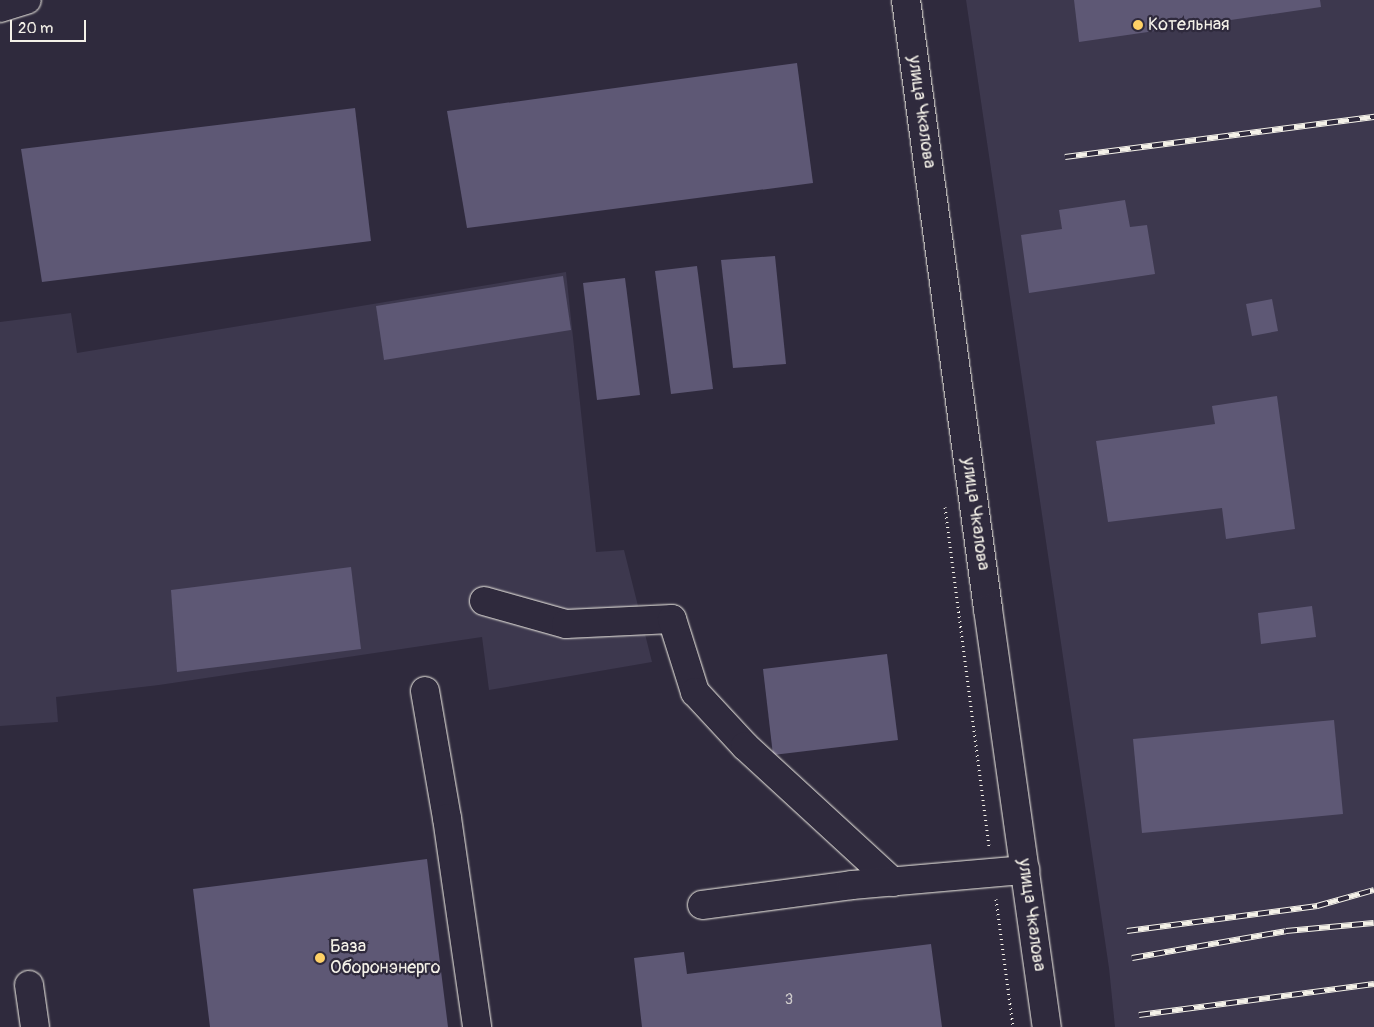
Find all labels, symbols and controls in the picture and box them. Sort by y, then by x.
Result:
scale bar [12,10,89,42]
place label: Котельная [1148,14,1229,36]
text: 20 m [18,19,53,38]
marker: Котельная [1132,19,1144,31]
street label: улица Чкалова [902,54,940,170]
street label: улица Чкалова [956,456,994,572]
street label: улица Чкалова [1012,857,1050,973]
place label: База Оборонэнерго [330,937,440,980]
marker: База Оборонэнерго [314,952,326,964]
house number: 3 [785,991,793,1009]

